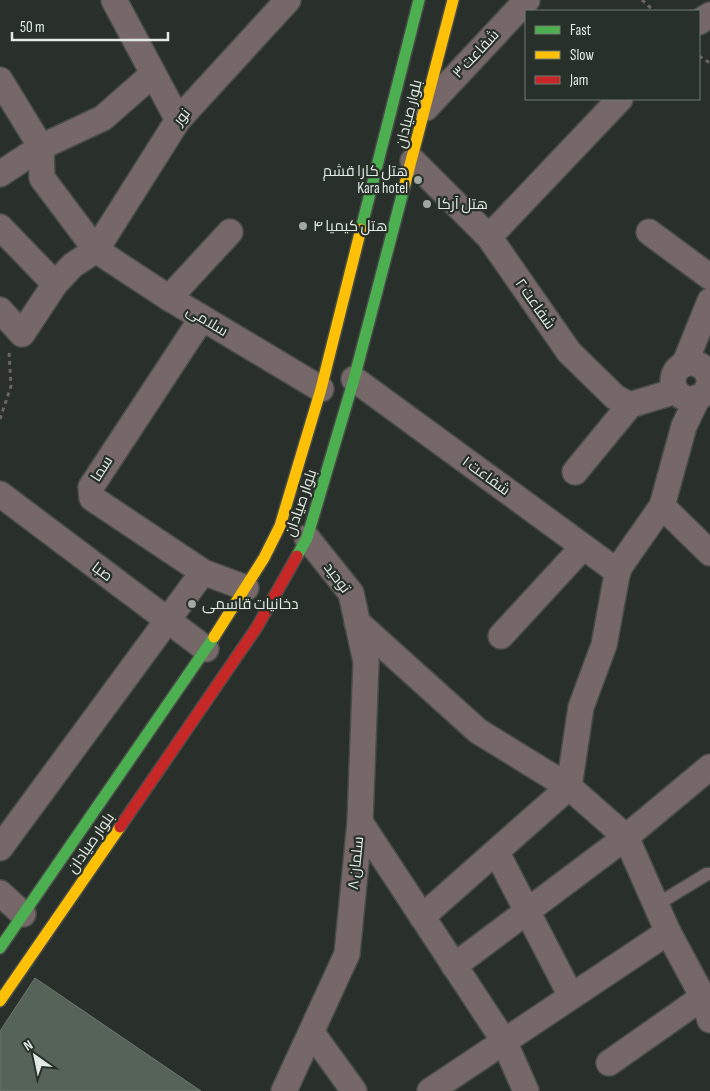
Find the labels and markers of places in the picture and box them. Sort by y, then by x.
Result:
place label: هتل کارا قشم Kara hotel [323,162,408,198]
marker: هتل کارا قشم Kara hotel [412,174,424,186]
place label: هتل آرکا [437,195,488,214]
marker: هتل آرکا [421,198,433,210]
place label: هتل کیمیا ۴ [313,217,387,236]
marker: هتل کیمیا ۴ [297,220,309,232]
place label: دخانیات قاسمی [202,595,298,614]
marker: دخانیات قاسمی [186,598,198,610]

